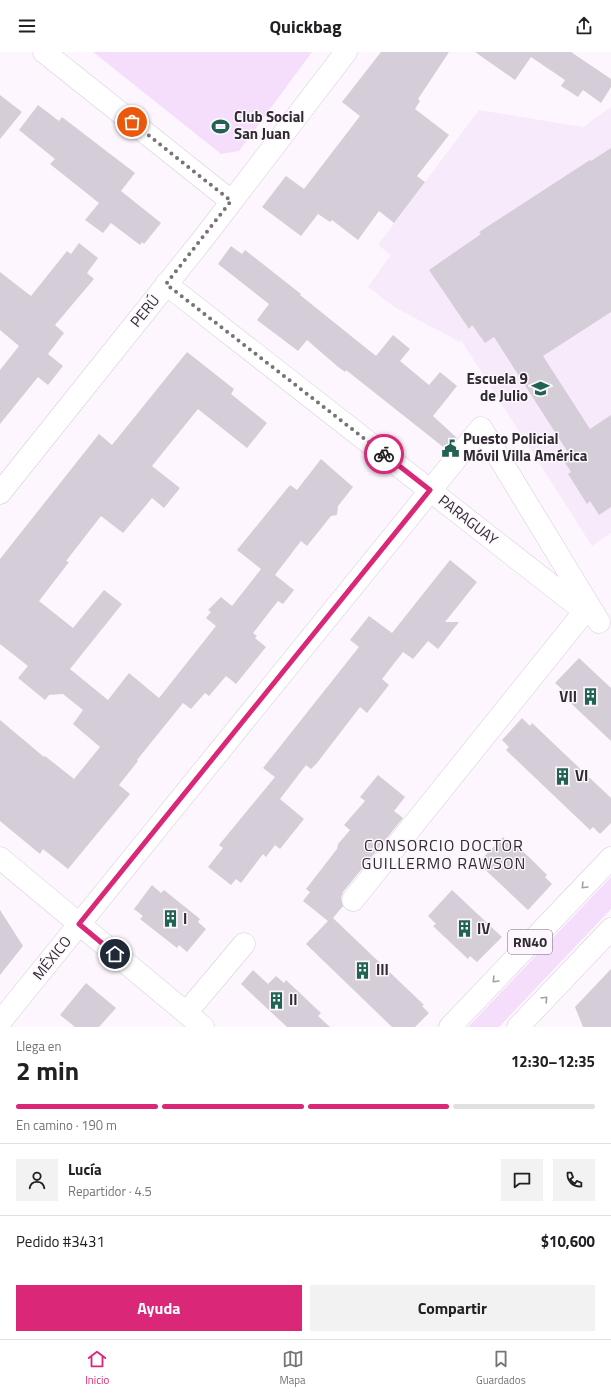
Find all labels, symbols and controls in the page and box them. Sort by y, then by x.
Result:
text: Quickbag [269,13,342,40]
icon: menu [16,15,38,37]
icon: share [573,15,595,37]
pin [115,105,149,139]
place label: Club Social San Juan [234,105,304,145]
icon: bag [121,111,143,133]
sports icon: Club Social San Juan [211,116,231,136]
street label: PERÚ [124,289,165,332]
place label: Escuela 9 de Julio [467,367,528,407]
school or university icon: Escuela 9 de Julio [531,378,551,398]
place label: Puesto Policial Móvil Villa América [463,427,588,467]
courier [364,434,404,474]
public building icon: Puesto Policial Móvil Villa América [440,438,460,458]
icon: bike [373,443,395,465]
street label: PARAGUAY [434,489,503,550]
place label: VII [559,685,577,708]
building icon: VII [580,687,600,707]
place label: VI [575,764,588,787]
building icon: VI [552,766,572,786]
district label: CONSORCIO DOCTOR GUILLERMO RAWSON [362,833,526,875]
one-way arrow [581,881,589,889]
place label: I [183,907,187,930]
building icon: I [160,909,180,929]
place label: IV [477,917,490,940]
building icon: IV [454,919,474,939]
road number: RN40 [508,930,552,954]
street label: MÉXICO [27,931,77,985]
pin [98,937,132,971]
icon: home [104,943,126,965]
place label: III [376,958,389,981]
building icon: III [353,960,373,980]
one-way arrow [492,975,499,983]
place label: II [289,988,298,1011]
building icon: II [266,990,286,1010]
one-way arrow [540,996,548,1004]
text: Llega en [16,1036,61,1056]
text: 12:30–12:35 [511,1050,595,1073]
text: 2 min [16,1051,79,1090]
text: En camino · 190 m [16,1115,117,1135]
text: Lucía [68,1158,102,1181]
button: person [16,1159,58,1201]
button: chat [501,1159,543,1201]
button: phone [553,1159,595,1201]
text: Repartidor · 4.5 [68,1181,152,1201]
text: Pedido #3431 [16,1230,105,1253]
text: $10,600 [541,1230,595,1253]
button: Ayuda [16,1285,302,1331]
button: Compartir [310,1285,595,1331]
tab: Inicio [85,1348,109,1388]
tab: Mapa [280,1348,306,1388]
tab: Guardados [476,1348,526,1388]

